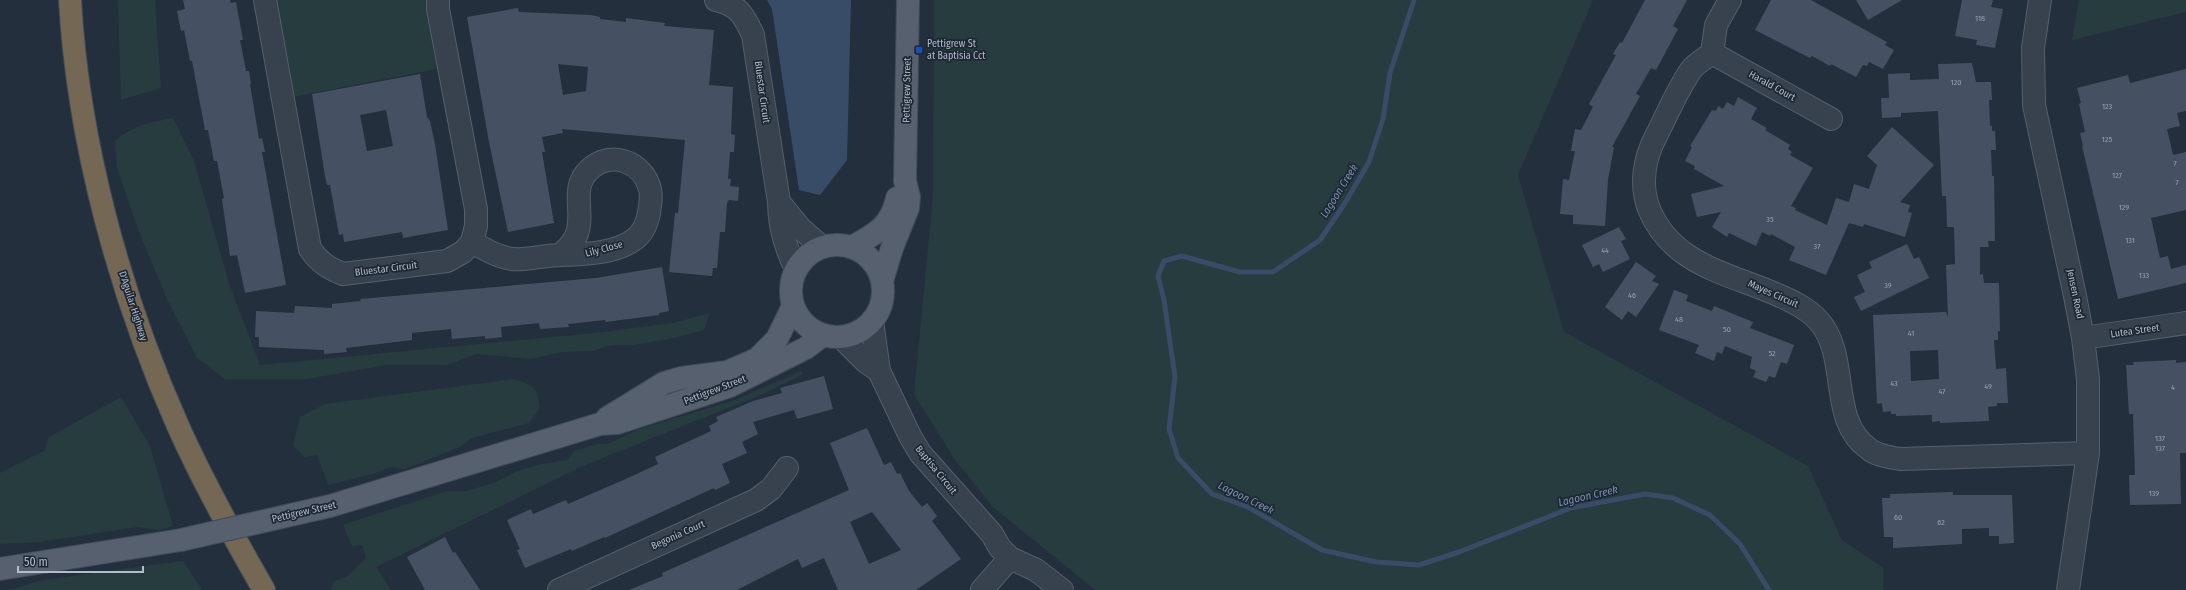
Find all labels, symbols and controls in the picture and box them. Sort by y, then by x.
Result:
house number: 118 [1975,14,1985,23]
place label: Pettigrew St at Baptisia Cct [927,38,986,62]
marker: Pettigrew St at Baptisia Cct [914,45,924,55]
street label: Pettigrew Street [900,57,914,123]
street label: Bluestar Circuit [752,60,772,125]
street label: Harald Court [1747,68,1798,104]
house number: 120 [1951,78,1961,87]
house number: 123 [2102,102,2113,111]
house number: 125 [2102,135,2112,144]
house number: 7 [2173,159,2177,168]
water label: Lagoon Creek [1317,161,1361,220]
house number: 127 [2112,171,2123,180]
house number: 7 [2175,178,2179,187]
house number: 129 [2119,203,2129,212]
house number: 35 [1766,215,1774,224]
house number: 131 [2125,236,2135,245]
street label: Lily Close [584,238,624,260]
house number: 37 [1814,242,1821,251]
house number: 44 [1601,246,1609,255]
street label: Bluestar Circuit [354,259,418,279]
street label: Jensen Road [2064,268,2086,320]
street label: D'Aguilar Highway [116,270,150,343]
house number: 133 [2139,271,2150,280]
street label: Mayes Circuit [1746,278,1801,311]
house number: 39 [1884,281,1892,290]
house number: 46 [1628,291,1636,300]
house number: 48 [1675,315,1683,324]
street label: Lutea Street [2110,322,2161,340]
house number: 50 [1723,325,1731,334]
house number: 41 [1908,329,1914,338]
house number: 52 [1768,349,1776,358]
street label: Pettigrew Street [682,372,748,407]
house number: 43 [1890,379,1898,388]
house number: 49 [1984,382,1992,391]
house number: 4 [2171,383,2175,392]
house number: 47 [1939,387,1946,396]
house number: 137 [2155,434,2166,443]
street label: Baptisa Circuit [913,443,960,497]
house number: 137 [2155,444,2166,453]
water label: Lagoon Creek [1216,479,1277,517]
water label: Lagoon Creek [1557,483,1620,509]
house number: 139 [2149,489,2159,498]
street label: Pettigrew Street [271,499,338,525]
house number: 60 [1894,513,1902,522]
street label: Begonia Court [649,518,707,552]
house number: 62 [1937,518,1945,527]
scale bar [18,548,143,574]
text: 50 m [24,555,48,569]

